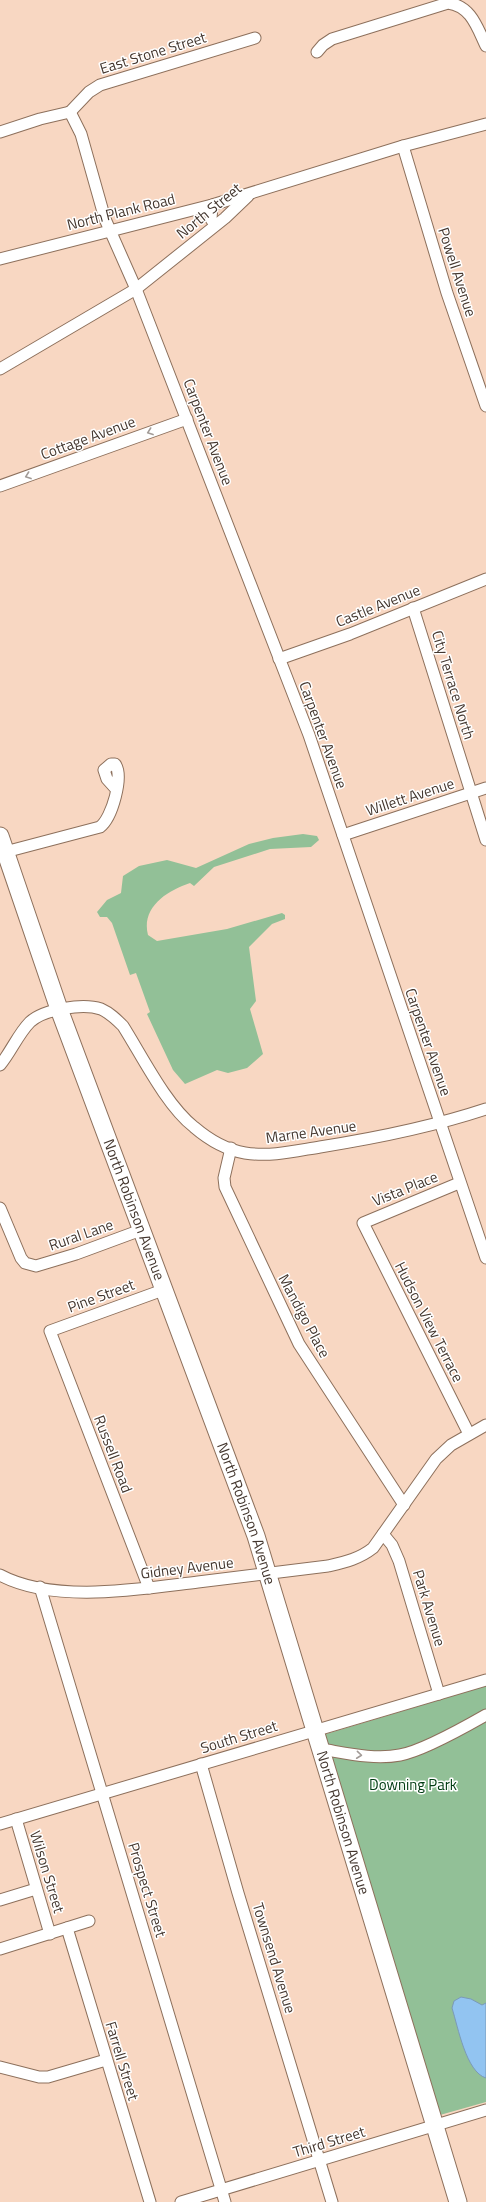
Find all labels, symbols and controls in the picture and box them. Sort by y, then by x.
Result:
street label: East Stone Street [97,25,210,80]
street label: North Street [171,177,247,244]
street label: North Plank Road [64,187,177,236]
street label: Powell Avenue [432,224,483,320]
street label: Carpenter Avenue [178,375,239,489]
street label: Cottage Avenue [37,410,138,465]
one-way arrow [147,427,154,435]
one-way arrow [25,471,32,479]
street label: Castle Avenue [332,578,423,633]
street label: City Terrace North [426,627,481,742]
street label: Carpenter Avenue [293,678,354,792]
street label: Willett Avenue [363,771,457,822]
street label: Carpenter Avenue [399,985,458,1099]
street label: Marne Avenue [264,1114,358,1149]
street label: North Robinson Avenue [98,1136,171,1283]
street label: Vista Place [369,1165,441,1212]
street label: Rural Lane [45,1213,116,1256]
street label: Hudson View Terrace [389,1258,470,1386]
street label: Mandigo Place [273,1270,336,1362]
street label: Pine Street [64,1273,138,1318]
street label: Russell Road [88,1412,139,1496]
street label: North Robinson Avenue [211,1439,282,1587]
street label: Gidney Avenue [139,1550,235,1585]
street label: Park Avenue [407,1567,452,1649]
street label: South Street [198,1714,281,1759]
street label: North Robinson Avenue [311,1748,376,1897]
one-way arrow [356,1750,362,1759]
park label: Downing Park [369,1773,457,1796]
street label: Wilson Street [24,1828,71,1917]
street label: Prospect Street [122,1840,173,1941]
street label: Townsend Avenue [247,1900,302,2016]
street label: Farrell Street [100,2018,146,2104]
street label: Third Street [290,2119,368,2163]

